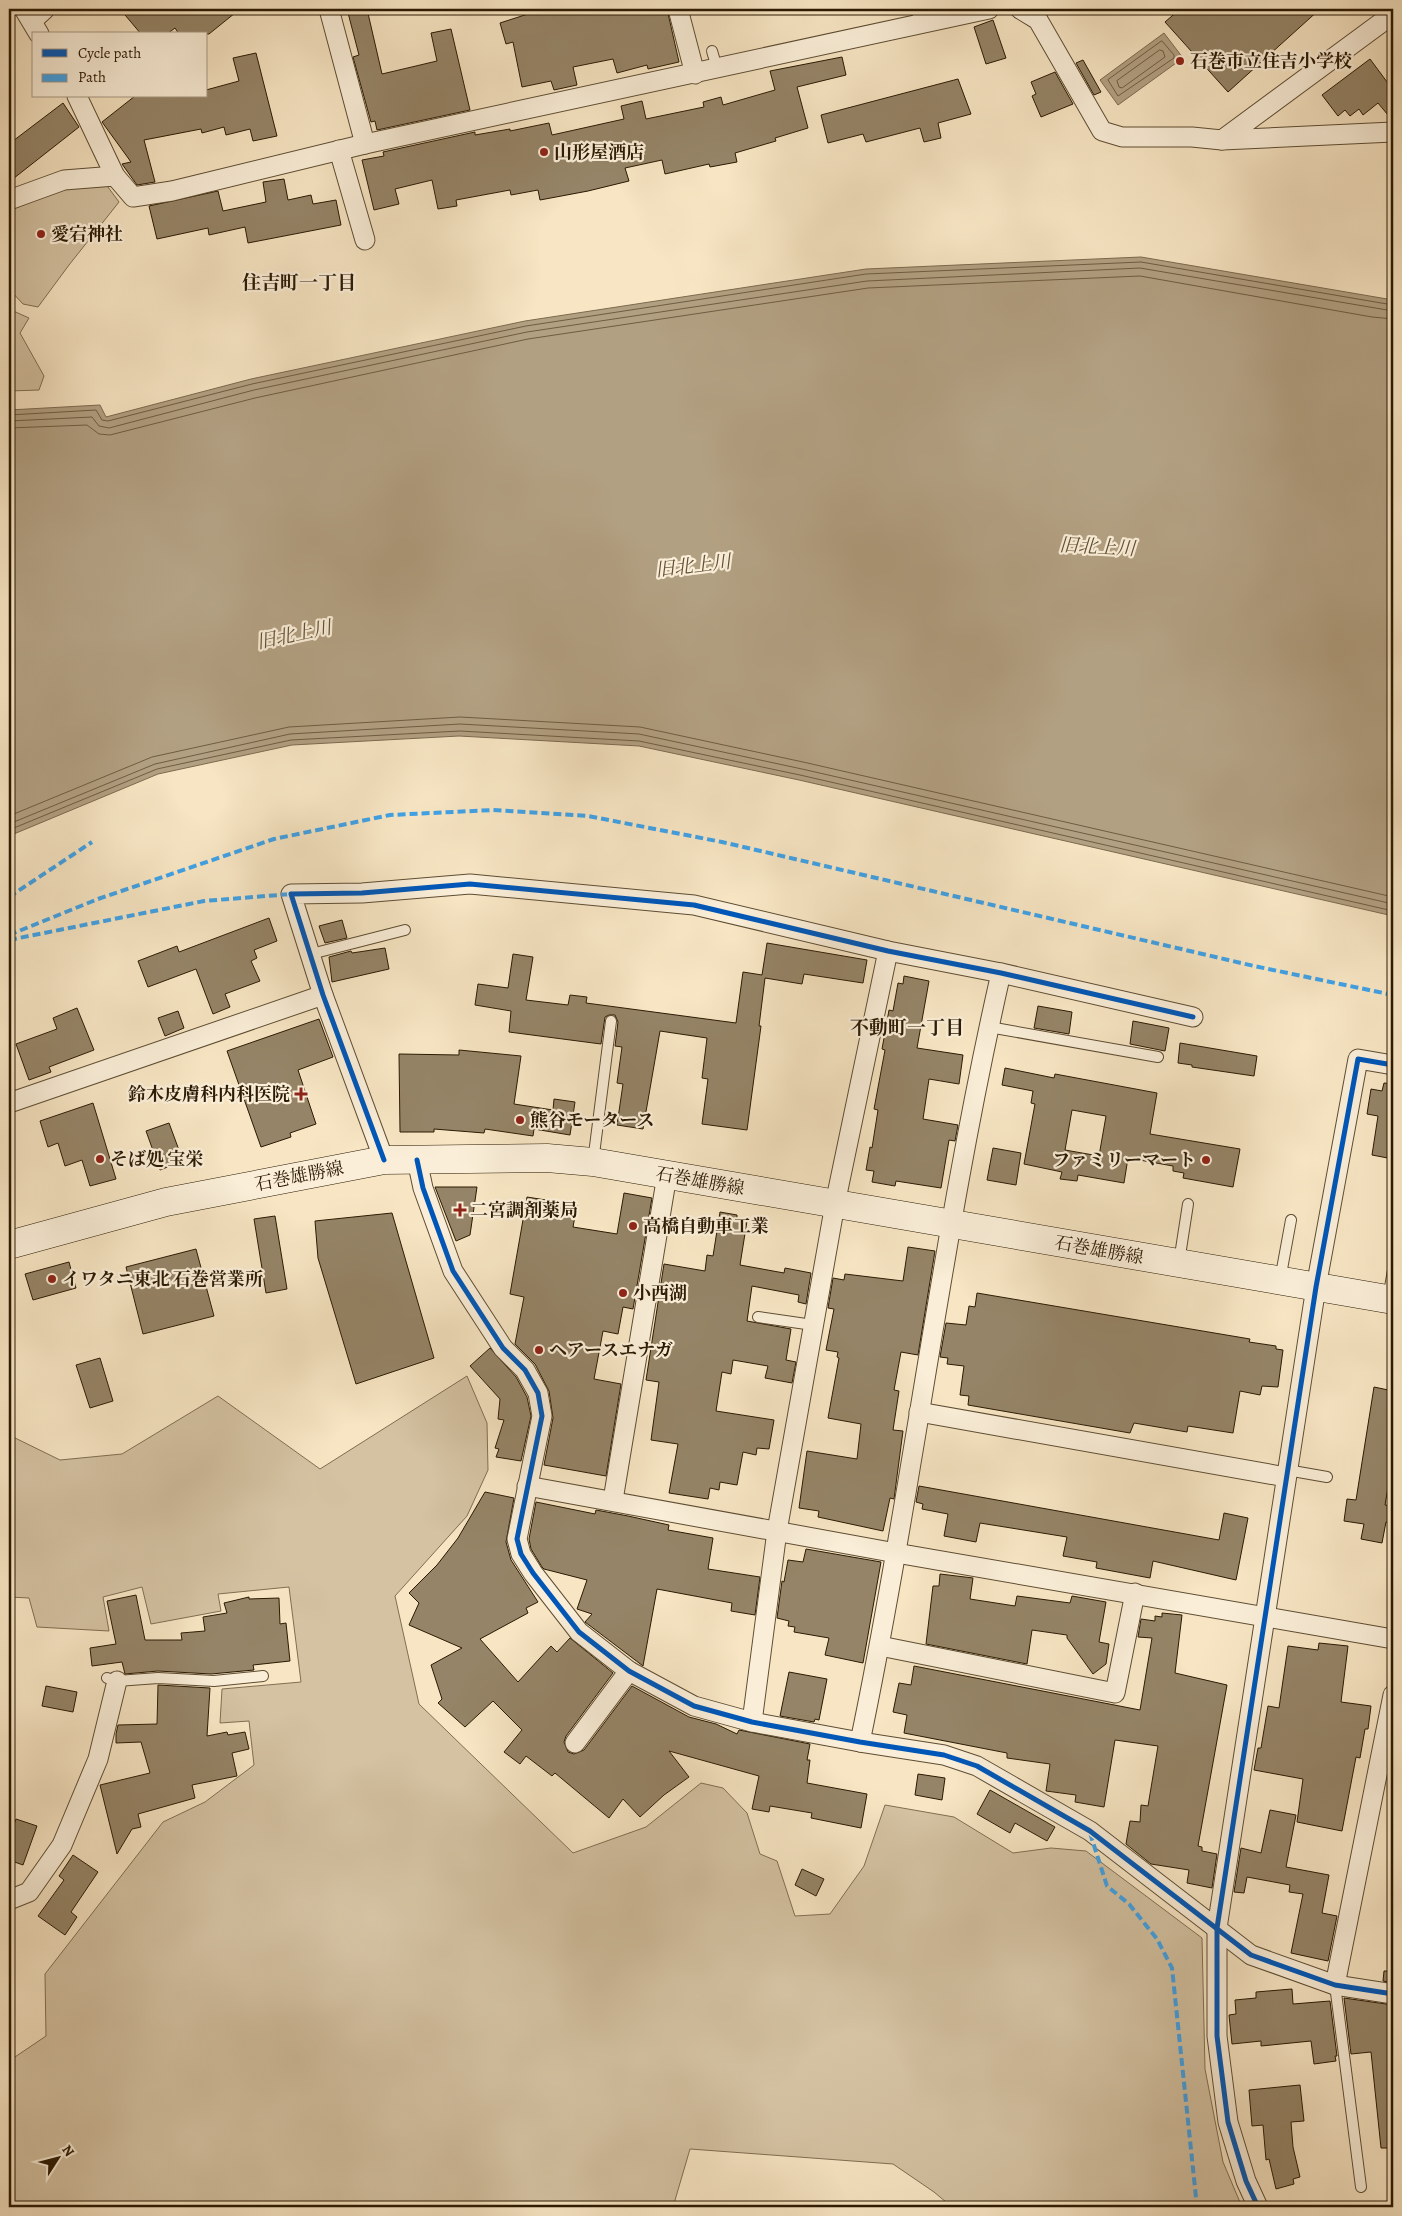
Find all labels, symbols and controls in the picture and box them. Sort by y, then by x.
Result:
legend [32,32,208,98]
text: Cycle path [78,43,141,63]
place label: 石巻市立住吉小学校 [1190,49,1352,73]
marker: 石巻市立住吉小学校 [1174,55,1186,67]
text: Path [78,67,106,87]
place label: 山形屋酒店 [554,140,644,164]
marker: 山形屋酒店 [538,146,550,158]
place label: 愛宕神社 [51,222,123,246]
marker: 愛宕神社 [35,228,47,240]
district label: 住吉町一丁目 [242,270,356,296]
water label: 旧北上川 [1058,532,1138,562]
water label: 旧北上川 [654,548,734,584]
water label: 旧北上川 [254,614,336,656]
district label: 不動町一丁目 [850,1015,964,1041]
place label: 鈴木皮膚科内科医院 [128,1082,290,1106]
marker: 鈴木皮膚科内科医院 [294,1087,308,1101]
place label: 熊谷モータース [530,1108,654,1132]
marker: 熊谷モータース [514,1114,526,1126]
place label: そば処 宝栄 [110,1147,203,1171]
place label: ファミリーマート [1052,1148,1196,1172]
marker: そば処 宝栄 [94,1153,106,1165]
marker: ファミリーマート [1200,1154,1212,1166]
street label: 石巻雄勝線 [253,1156,345,1196]
street label: 石巻雄勝線 [654,1161,746,1201]
place label: 二宮調剤薬局 [470,1198,578,1222]
marker: 二宮調剤薬局 [454,1204,466,1216]
place label: 高橋自動車工業 [643,1214,769,1238]
marker: 高橋自動車工業 [627,1220,639,1232]
street label: 石巻雄勝線 [1053,1230,1145,1270]
place label: イワタニ東北 石巻営業所 [62,1267,263,1291]
marker: イワタニ東北 石巻営業所 [46,1273,58,1285]
place label: 小西湖 [633,1281,687,1305]
marker: 小西湖 [617,1287,629,1299]
place label: ヘアースエナガ [549,1338,673,1362]
marker: ヘアースエナガ [533,1344,545,1356]
north arrow [32,2134,82,2184]
text: N [57,2141,79,2160]

